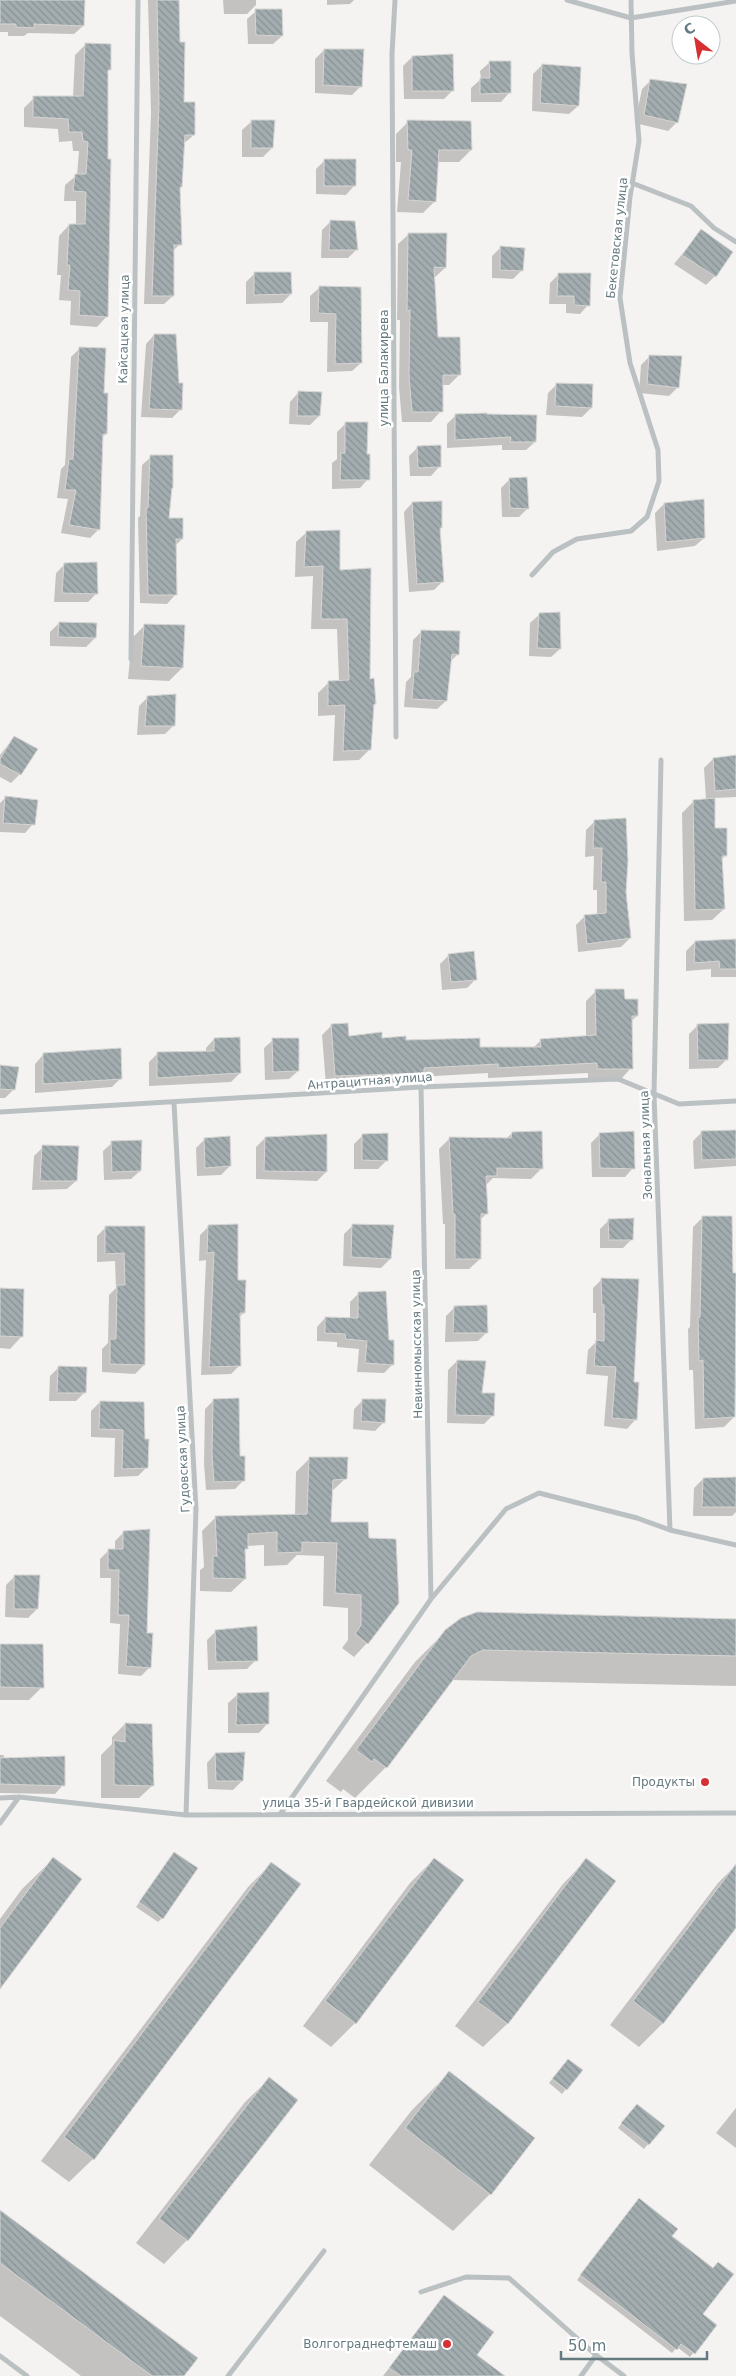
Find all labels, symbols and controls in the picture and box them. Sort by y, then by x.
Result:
north arrow [671,15,721,65]
text: С [681,19,698,38]
street label: Бекетовская улица [604,177,630,299]
street label: Кайсацкая улица [116,274,132,384]
street label: улица Балакирева [377,310,391,427]
street label: Антрацитная улица [307,1070,433,1092]
street label: Зональная улица [637,1090,655,1200]
street label: Невинномысская улица [409,1269,425,1419]
street label: Гудовская улица [173,1405,193,1513]
place label: Продукты [632,1775,695,1789]
marker: Продукты [699,1776,711,1788]
street label: улица 35-й Гвардейской дивизии [262,1796,474,1810]
scale bar [561,2328,707,2360]
place label: Волгограднефтемаш [303,2337,437,2351]
text: 50 m [568,2337,606,2355]
marker: Волгограднефтемаш [441,2338,453,2350]

